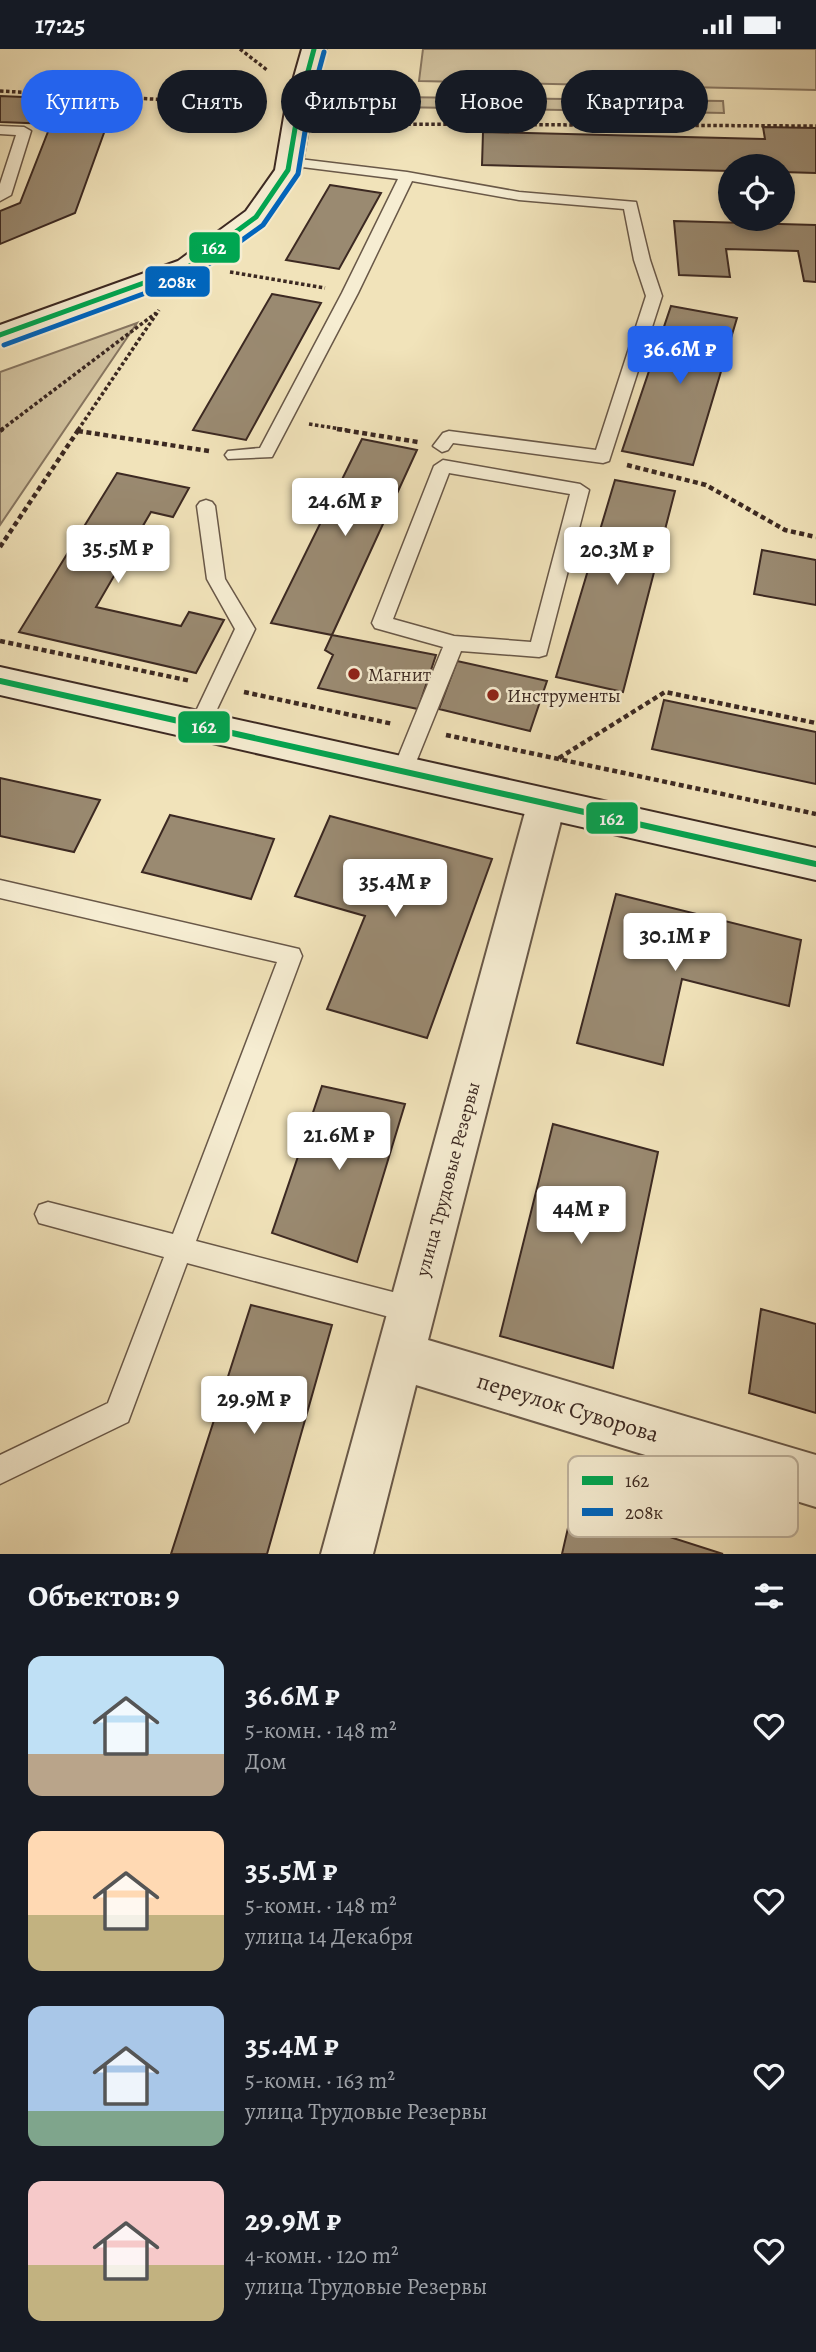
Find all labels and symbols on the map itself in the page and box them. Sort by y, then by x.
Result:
line badge: 162 [188,231,241,264]
text: 162 [202,235,226,261]
line badge: 208к [144,265,211,298]
text: 208к [158,269,196,295]
pin: 36.6M ₽ [615,327,745,386]
pin: 24.6M ₽ [280,479,410,538]
pin: 35.5M ₽ [53,525,183,585]
pin: 20.3M ₽ [552,527,682,587]
place label: Магнит [368,662,432,688]
marker: Магнит [346,666,362,682]
place label: Инструменты [507,683,621,709]
marker: Инструменты [485,687,501,703]
line badge: 162 [177,710,231,744]
text: 162 [192,714,216,740]
line badge: 162 [585,801,639,835]
text: 162 [600,806,624,832]
pin: 35.4M ₽ [330,859,460,919]
pin: 30.1M ₽ [610,913,740,973]
street label: улица Трудовые Резервы [409,1079,486,1280]
pin: 21.6M ₽ [274,1113,404,1172]
pin: 44M ₽ [532,1187,630,1246]
street label: переулок Суворова [473,1365,663,1450]
pin: 29.9M ₽ [189,1377,319,1436]
legend [568,1456,798,1537]
text: 162 [625,1468,649,1494]
text: 208к [625,1500,663,1526]

